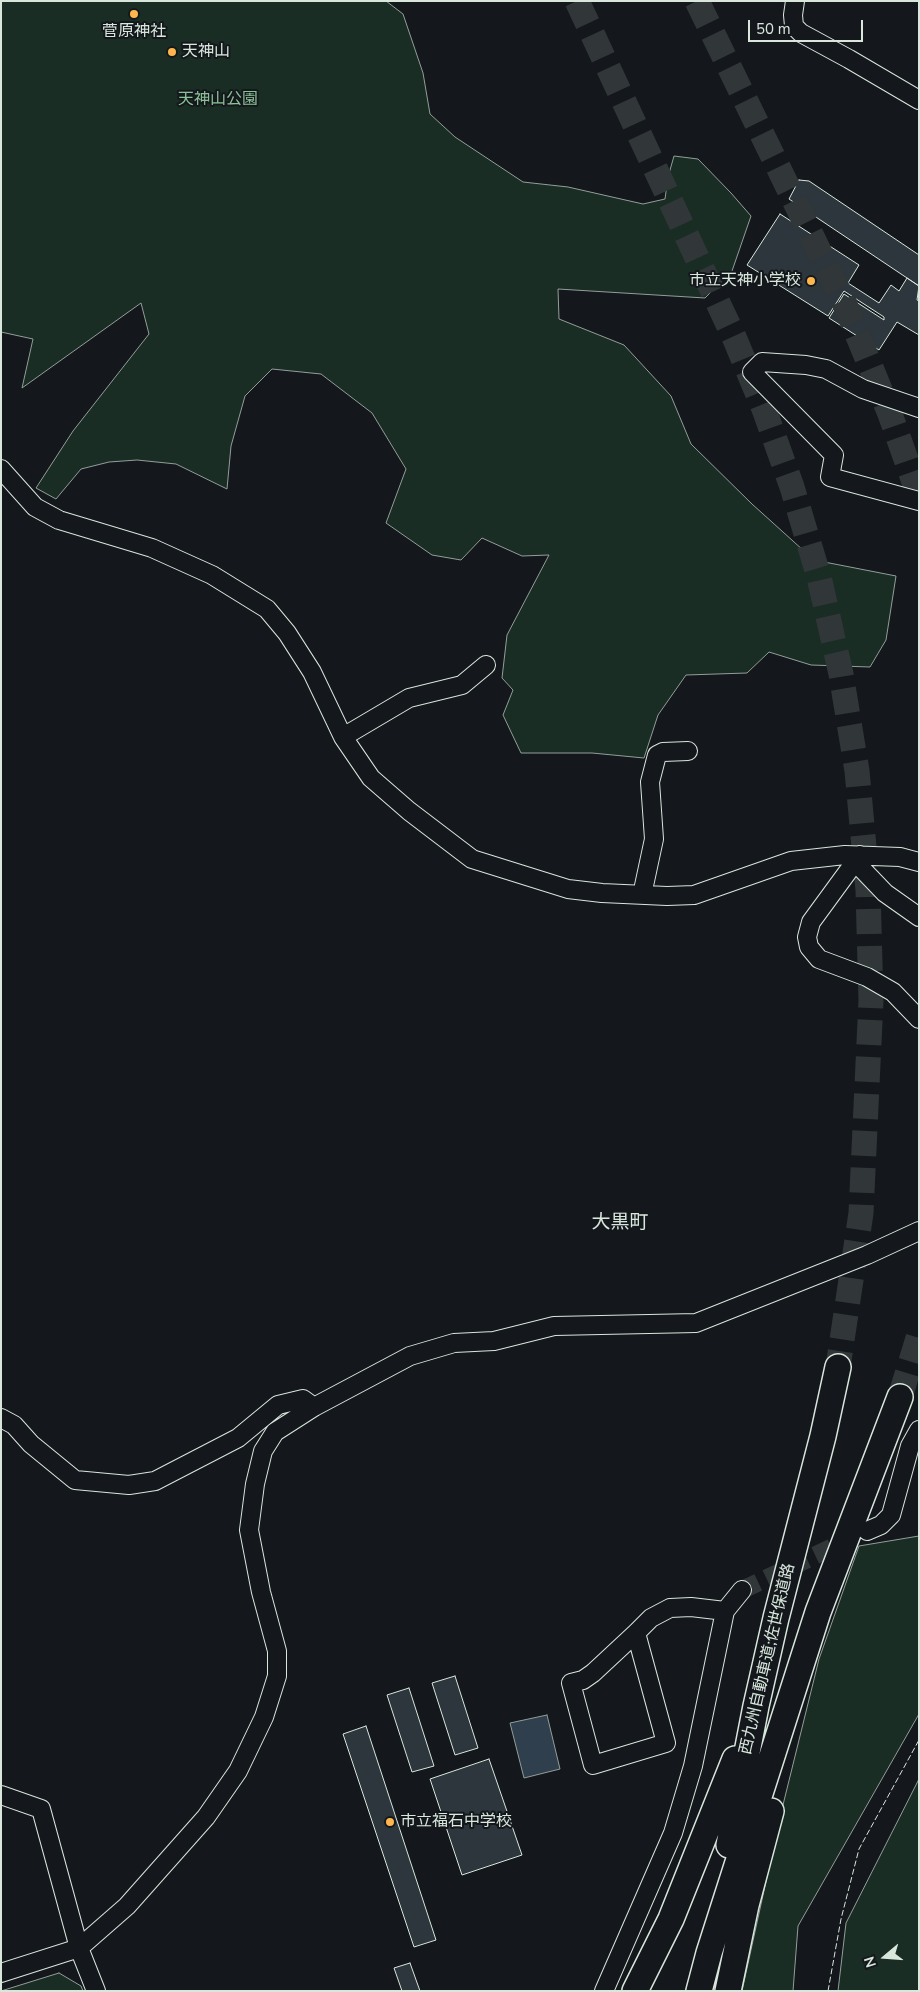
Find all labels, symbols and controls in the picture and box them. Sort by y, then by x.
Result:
marker: 菅原神社 [128,8,140,20]
scale bar [750,10,865,42]
text: 50 m [756,19,791,39]
place label: 菅原神社 [102,22,166,42]
place label: 天神山 [182,42,230,62]
marker: 天神山 [166,46,178,58]
park label: 天神山公園 [178,90,258,110]
place label: 市立天神小学校 [689,271,801,291]
marker: 市立天神小学校 [805,275,817,287]
district label: 大黒町 [592,1212,648,1234]
street label: 西九州自動車道;佐世保道路 [737,1562,799,1756]
place label: 市立福石中学校 [400,1812,512,1832]
marker: 市立福石中学校 [384,1816,396,1828]
north arrow [860,1932,910,1982]
text: N [860,1954,881,1970]

